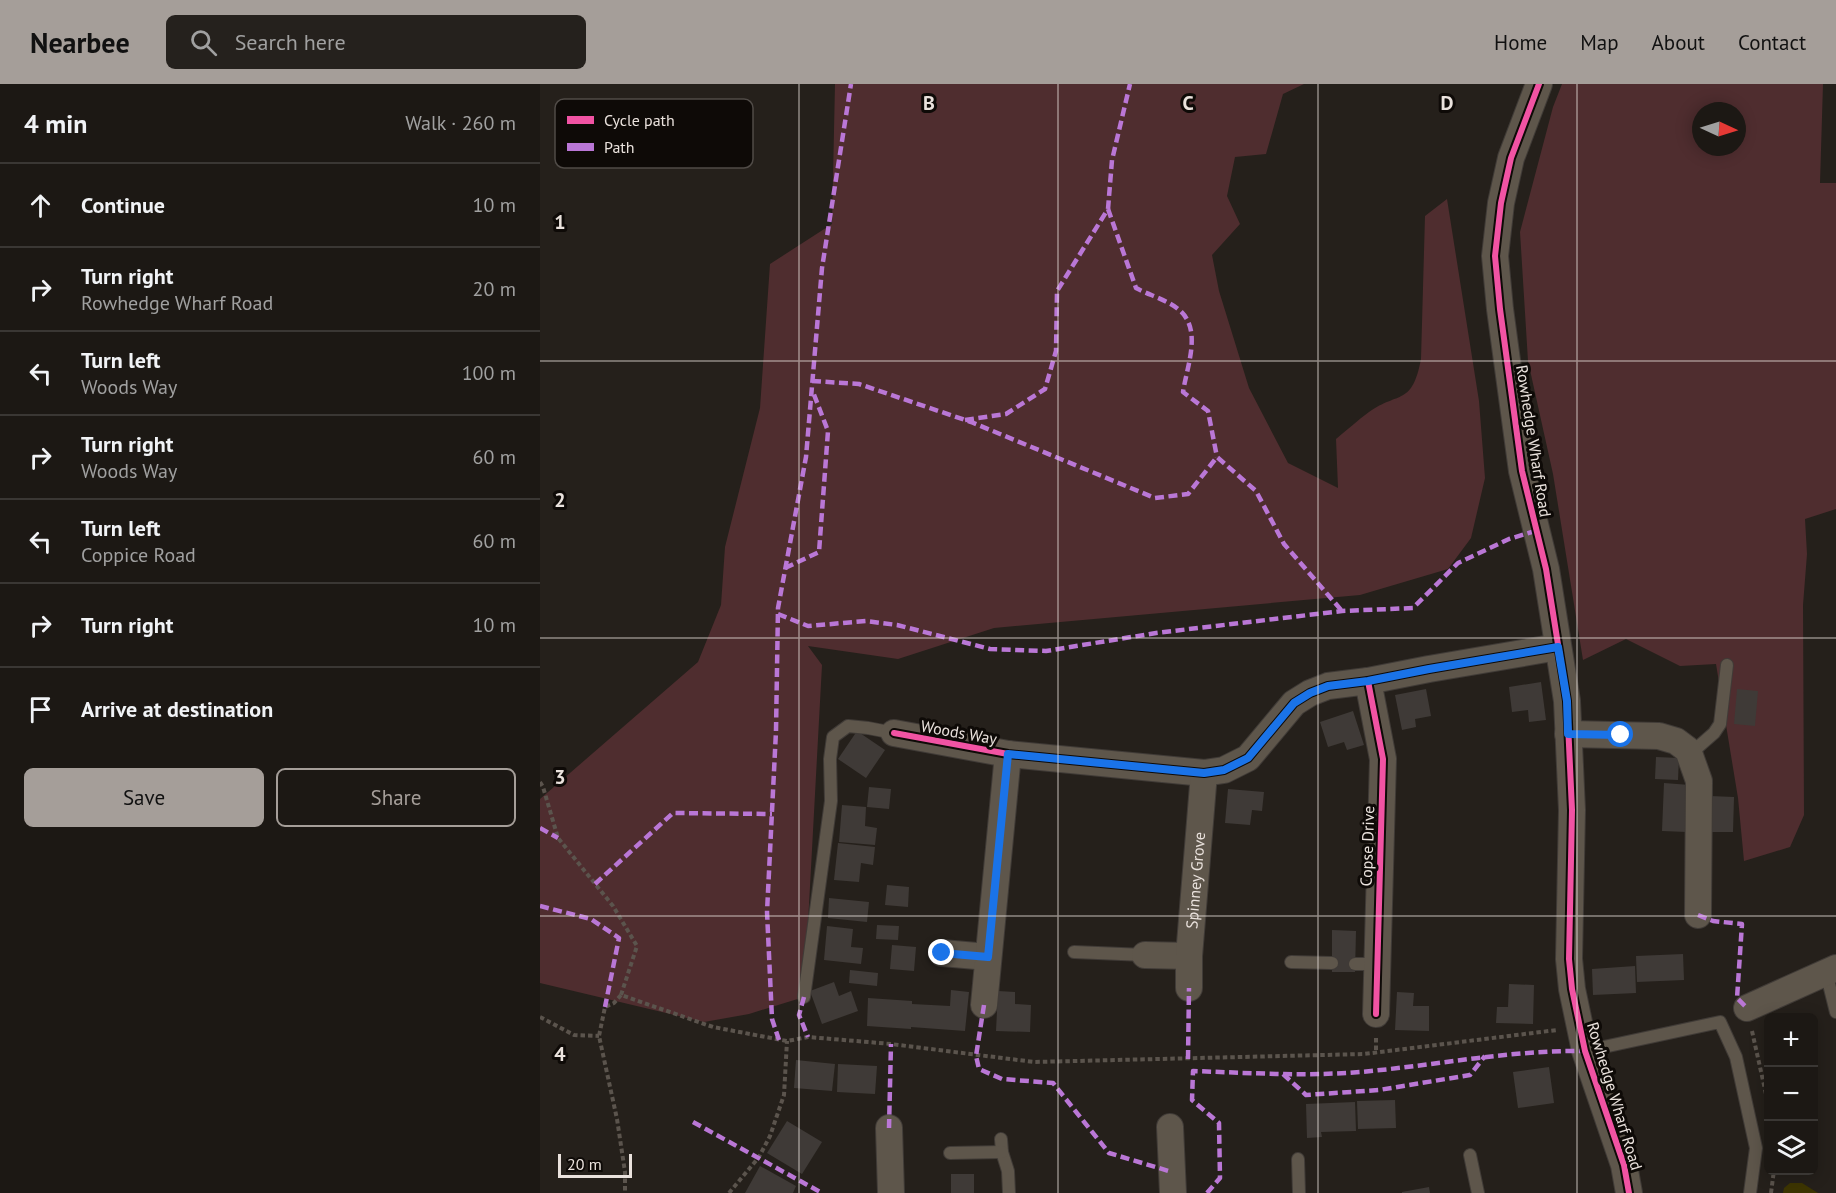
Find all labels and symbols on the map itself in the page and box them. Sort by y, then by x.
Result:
text: B [923,90,935,116]
text: C [1182,90,1194,116]
text: D [1441,90,1454,116]
legend [555,99,753,168]
north arrow [1692,102,1746,156]
text: Cycle path [604,110,675,130]
text: Path [604,137,635,157]
text: 1 [554,209,566,235]
street label: Rowhedge Wharf Road [1512,364,1556,518]
text: 2 [554,487,566,513]
street label: Woods Way [919,715,999,749]
route start [1607,721,1633,747]
text: 3 [554,764,566,790]
street label: Copse Drive [1356,805,1378,887]
street label: Spinney Grove [1181,831,1209,930]
route end [928,939,954,965]
street label: Rowhedge Wharf Road [1583,1020,1647,1172]
text: 4 [554,1041,566,1067]
scale bar [558,1151,632,1178]

